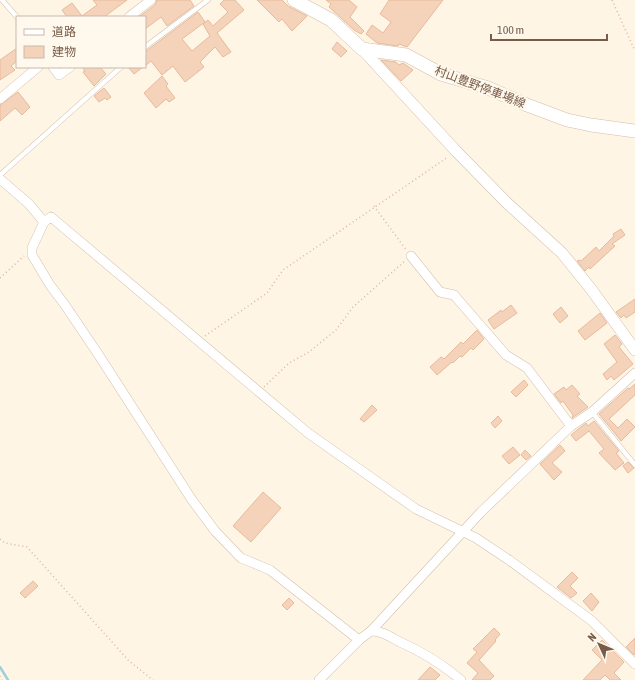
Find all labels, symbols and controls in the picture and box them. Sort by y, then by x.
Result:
legend [16,16,146,68]
scale bar [491,16,607,42]
text: 100 m [497,23,524,37]
text: 道路 [52,25,76,39]
text: 建物 [52,45,76,59]
street label: 村山豊野停車場線 [433,63,527,111]
north arrow [579,624,619,664]
text: N [585,631,598,644]

